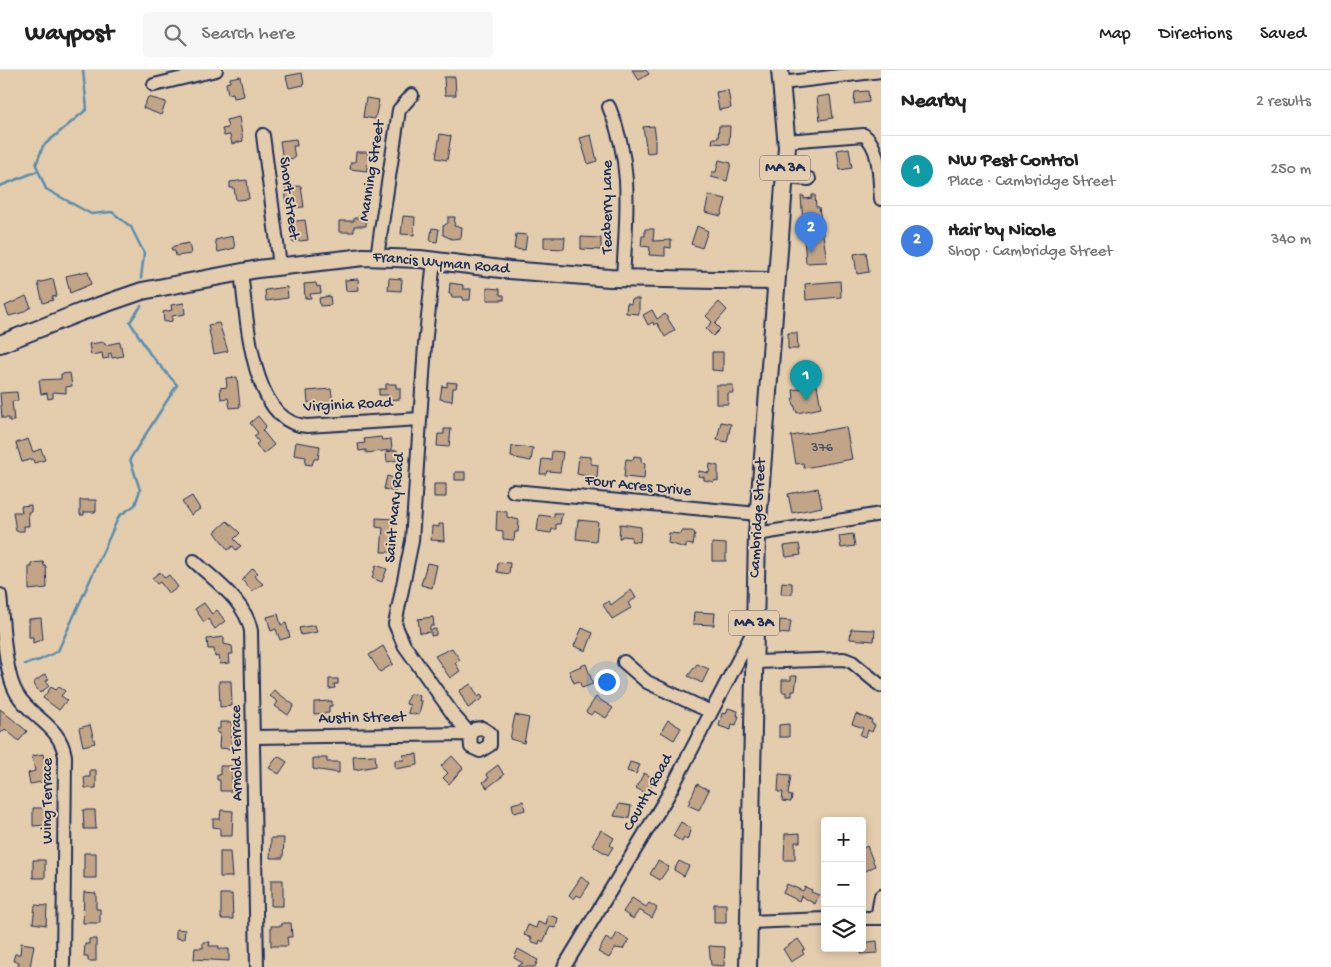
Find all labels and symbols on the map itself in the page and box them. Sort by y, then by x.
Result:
street label: Manning Street [356,118,391,223]
street label: Short Street [274,156,303,242]
road number: MA 3A [760,156,810,180]
street label: Teaberry Lane [599,159,618,255]
pin: 2 [795,212,827,253]
street label: Francis Wyman Road [371,248,512,280]
pin: 1 [790,360,822,401]
street label: Virginia Road [302,394,395,418]
house number: 376 [810,440,834,457]
street label: Saint Mary Road [382,451,410,564]
street label: Cambridge Street [746,456,772,578]
street label: Four Acres Drive [583,472,693,502]
road number: MA 3A [729,610,779,636]
your location [594,669,620,695]
street label: Arnold Terrace [228,704,248,801]
street label: Austin Street [318,709,407,729]
street label: County Road [620,750,679,835]
street label: Wing Terrace [39,757,58,844]

